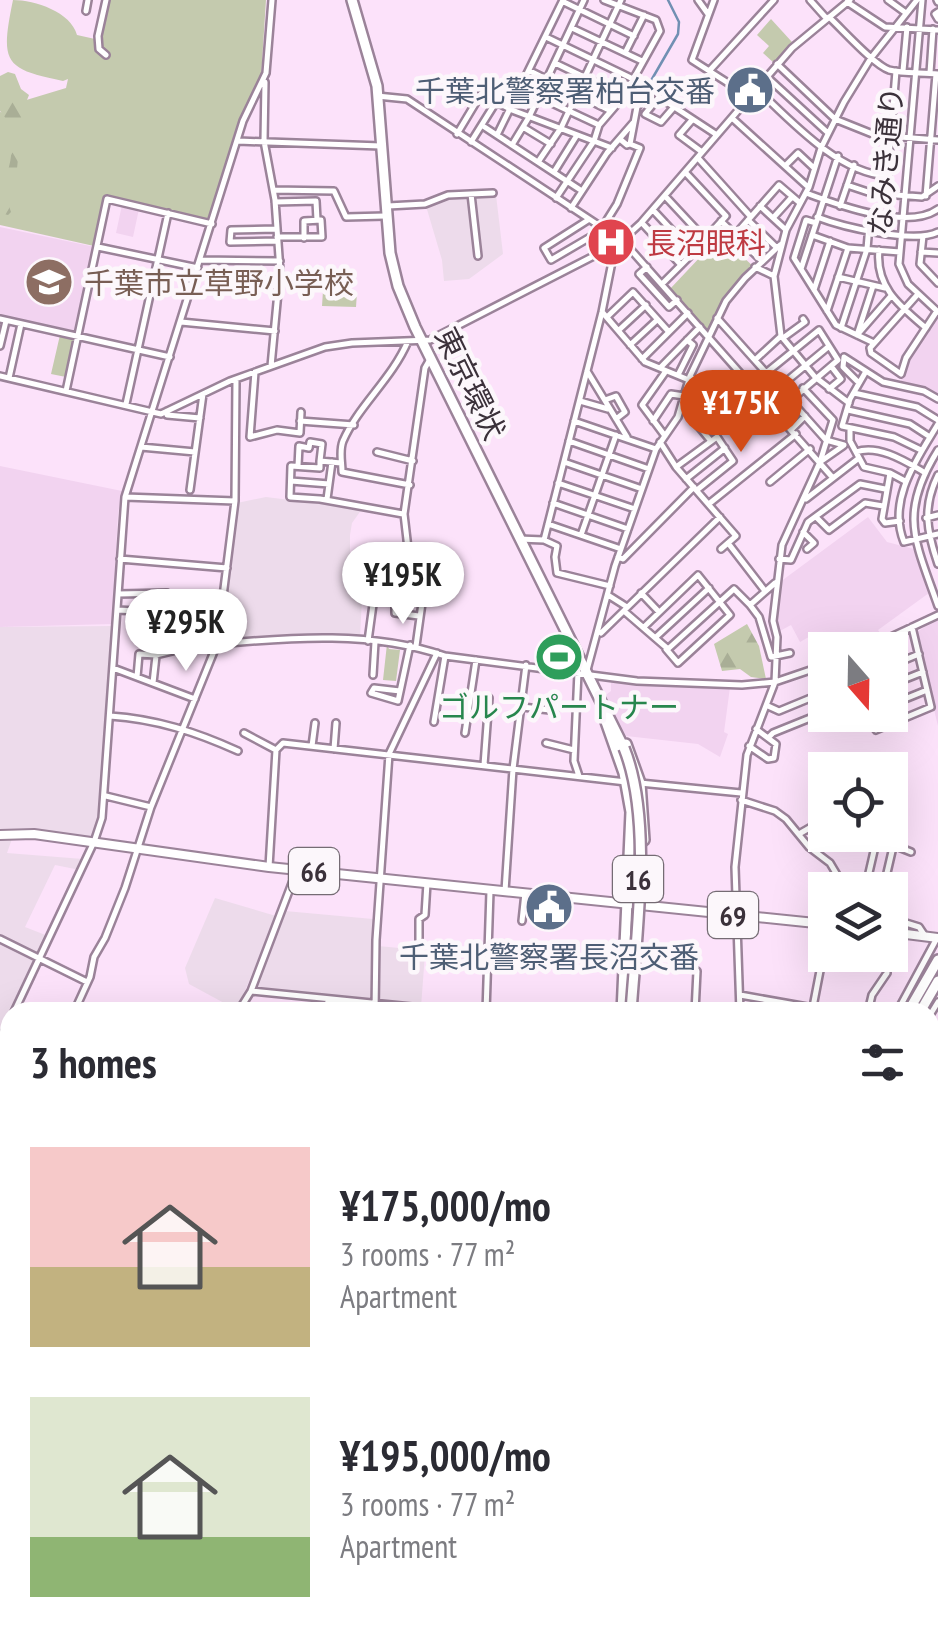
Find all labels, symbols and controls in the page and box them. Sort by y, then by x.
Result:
public building icon: 千葉北警察署柏台交番 [724,64,776,116]
place label: 千葉北警察署柏台交番 [415,71,715,110]
street label: なみき通り [859,85,911,237]
hospital icon: 長沼眼科 [585,216,637,268]
place label: 長沼眼科 [646,223,766,262]
school or university icon: 千葉市立草野小学校 [23,256,75,308]
place label: 千葉市立草野小学校 [84,263,354,302]
street label: 東京環状 [427,321,515,445]
pin: ¥175K [671,370,811,455]
text: ¥175K [702,381,780,423]
pin: ¥195K [333,542,473,627]
text: ¥195K [364,553,442,595]
pin: ¥295K [116,589,256,674]
text: ¥295K [147,600,225,642]
sports icon: ゴルフパートナー [533,631,585,683]
north arrow [808,632,908,732]
map controls [808,632,908,972]
place label: ゴルフパートナー [439,687,679,726]
button: locate [808,752,908,852]
road number: 66 [289,848,339,894]
road number: 16 [613,856,663,902]
button: layers [808,872,908,972]
public building icon: 千葉北警察署長沼交番 [523,881,575,933]
road number: 69 [708,892,758,938]
place label: 千葉北警察署長沼交番 [399,937,699,976]
text: 3 homes [30,1035,157,1090]
icon: filters [855,1035,910,1090]
text: ¥175,000/mo [340,1178,551,1233]
icon: home [110,1187,230,1307]
text: 3 rooms · 77 m² [340,1233,515,1275]
text: Apartment [340,1275,457,1317]
text: ¥195,000/mo [340,1428,551,1483]
icon: home [110,1437,230,1557]
text: 3 rooms · 77 m² [340,1483,515,1525]
text: Apartment [340,1525,457,1567]

